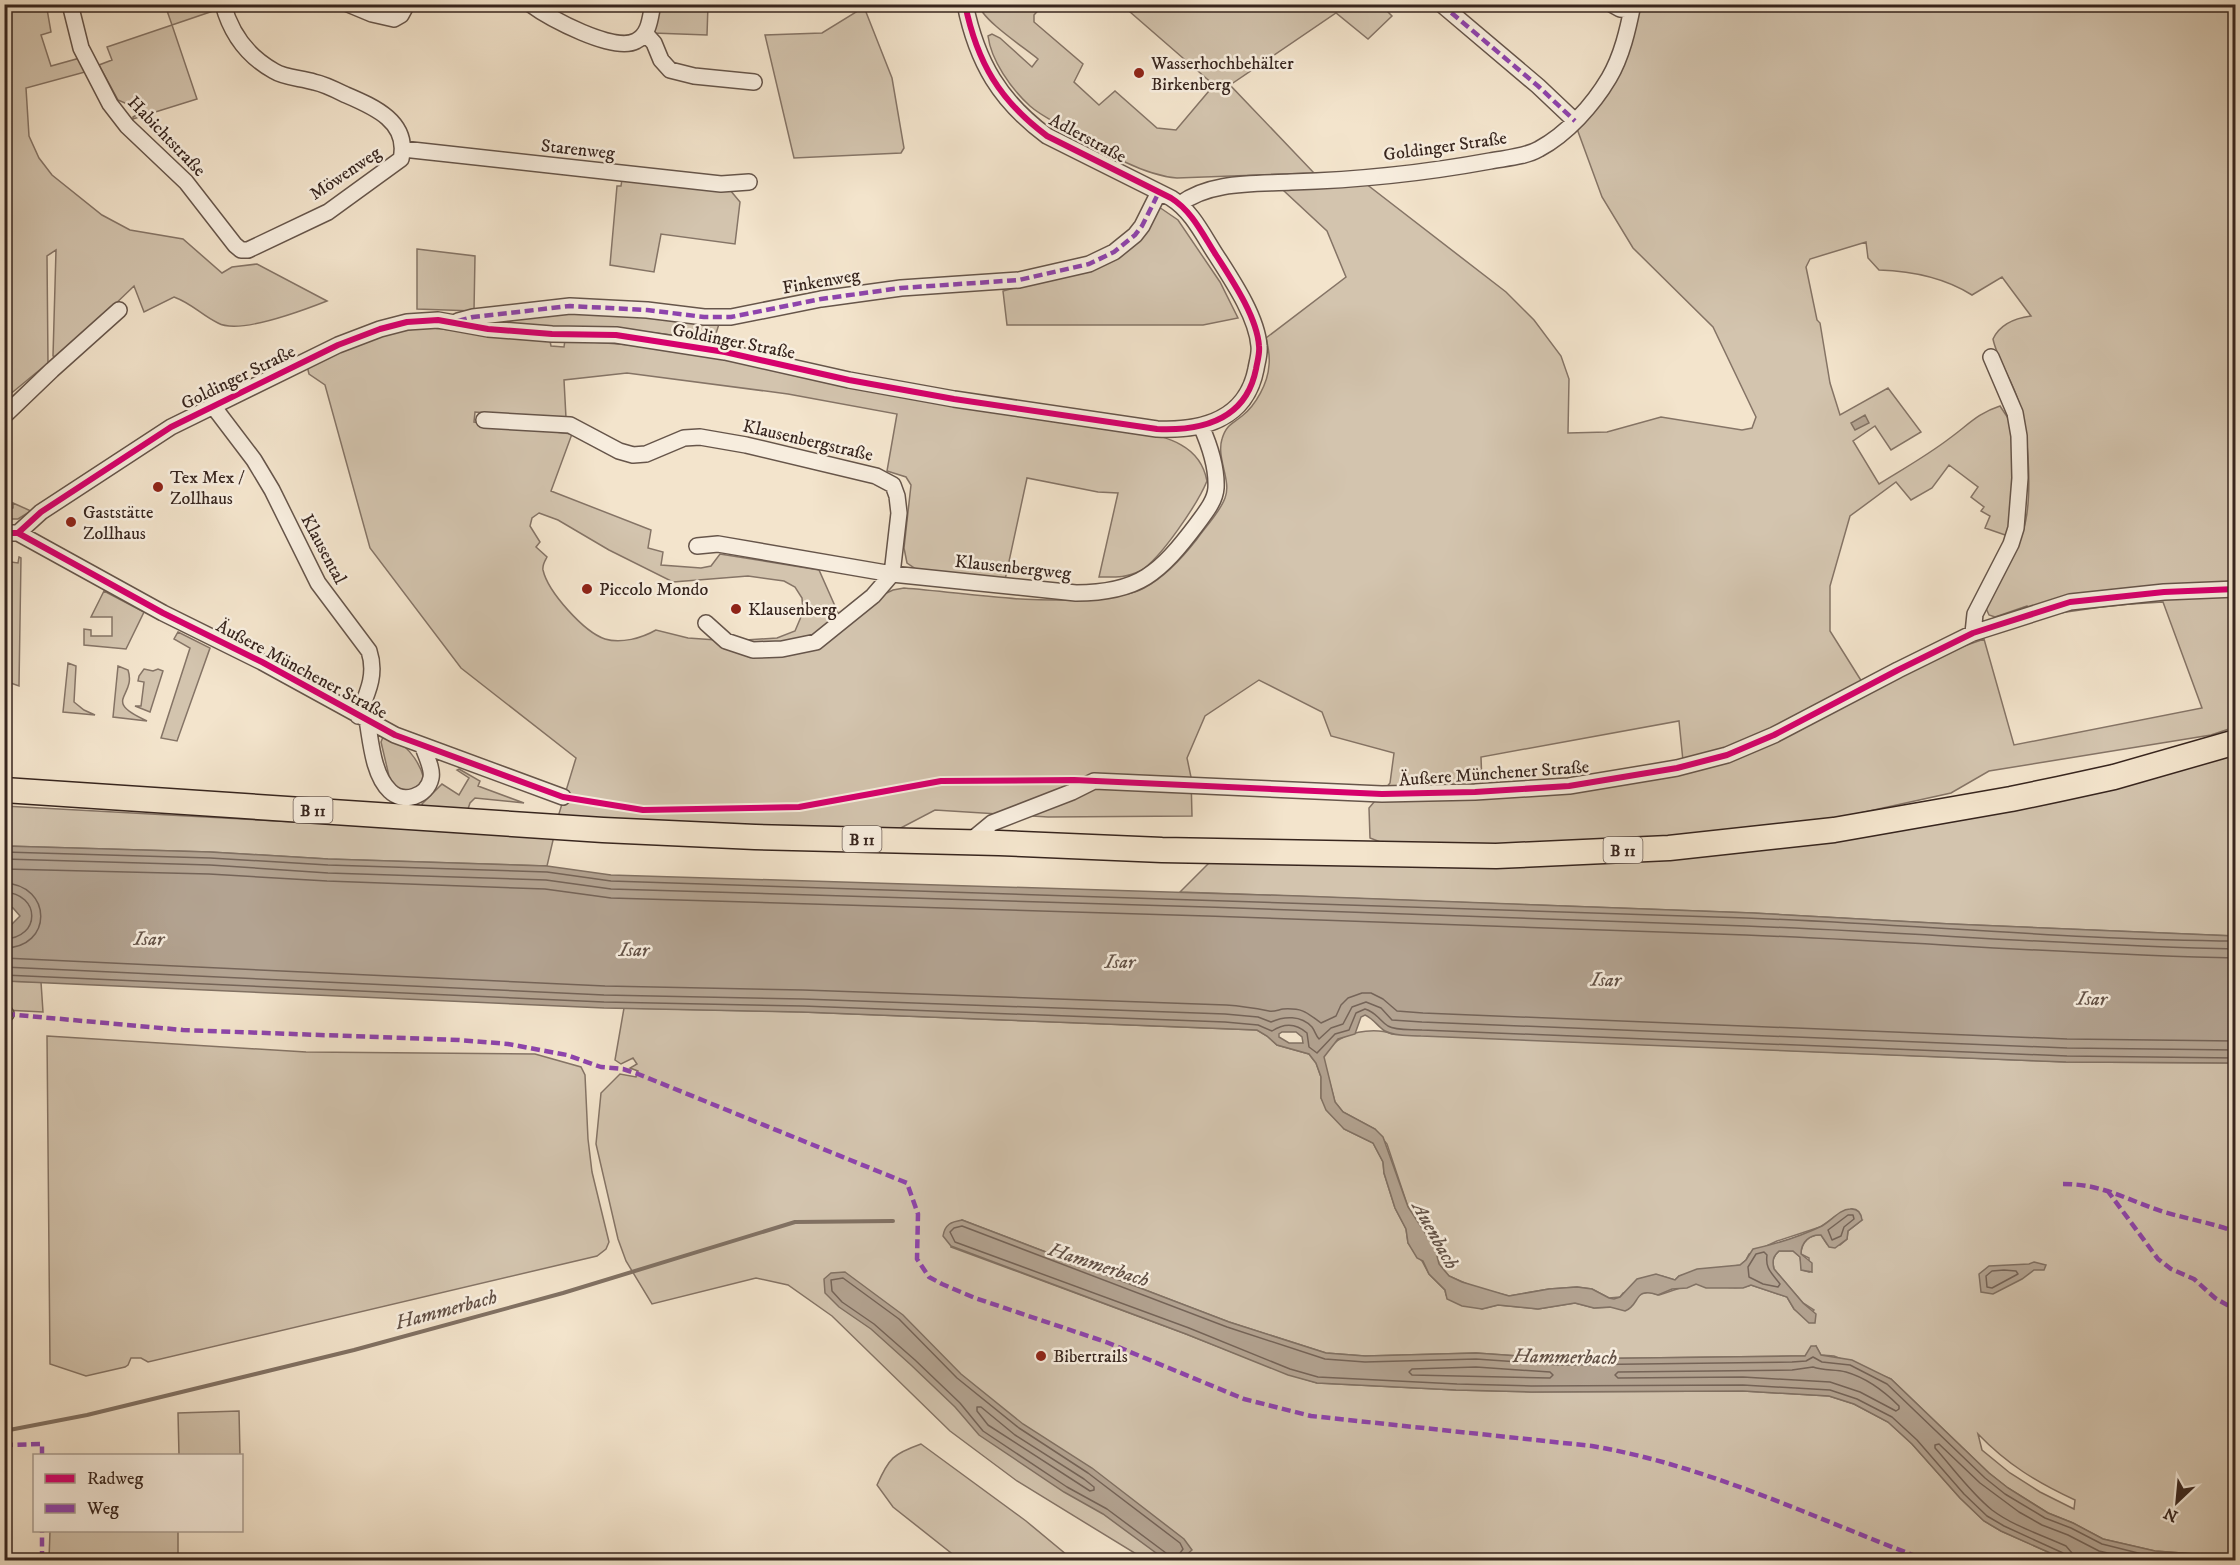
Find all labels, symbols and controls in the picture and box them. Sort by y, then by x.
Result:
place label: Wasserhochbehälter Birkenberg [1150,53,1294,96]
marker: Wasserhochbehälter Birkenberg [1132,66,1146,80]
street label: Habichtstraße [123,92,210,181]
street label: Adlerstraße [1045,109,1130,168]
street label: Goldinger Straße [1382,127,1508,167]
street label: Starenweg [540,135,616,165]
street label: Möwenweg [306,142,385,206]
street label: Finkenweg [781,264,862,300]
street label: Goldinger Straße [671,319,797,365]
street label: Goldinger Straße [178,341,299,415]
street label: Klausenbergstraße [740,415,875,467]
place label: Tex Mex / Zollhaus [170,467,245,510]
marker: Tex Mex / Zollhaus [151,480,165,494]
place label: Gaststätte Zollhaus [83,502,153,545]
street label: Klausental [296,511,351,589]
marker: Gaststätte Zollhaus [64,515,78,529]
street label: Klausenbergweg [954,551,1072,585]
place label: Piccolo Mondo [599,579,709,601]
marker: Piccolo Mondo [580,582,594,596]
place label: Klausenberg [748,599,837,621]
marker: Klausenberg [729,602,743,616]
street label: Äußere Münchener Straße [212,615,391,724]
street label: Äußere Münchener Straße [1398,756,1590,792]
road number: B 11 [294,797,332,823]
road number: B 11 [842,826,882,852]
road number: B 11 [1604,837,1642,863]
water label: Isar [132,927,166,952]
water label: Isar [617,938,651,963]
water label: Isar [1103,950,1137,975]
water label: Isar [1589,967,1623,994]
water label: Isar [2075,986,2109,1013]
water label: Auenbach [1405,1196,1463,1274]
water label: Hammerbach [1044,1237,1152,1293]
water label: Hammerbach [392,1285,500,1336]
water label: Hammerbach [1512,1344,1617,1371]
place label: Bibertrails [1053,1346,1128,1368]
marker: Bibertrails [1034,1349,1048,1363]
legend [33,1454,243,1532]
text: Radweg [87,1468,143,1490]
north arrow [2147,1472,2207,1532]
text: Weg [86,1498,119,1520]
text: N [2161,1503,2181,1526]

